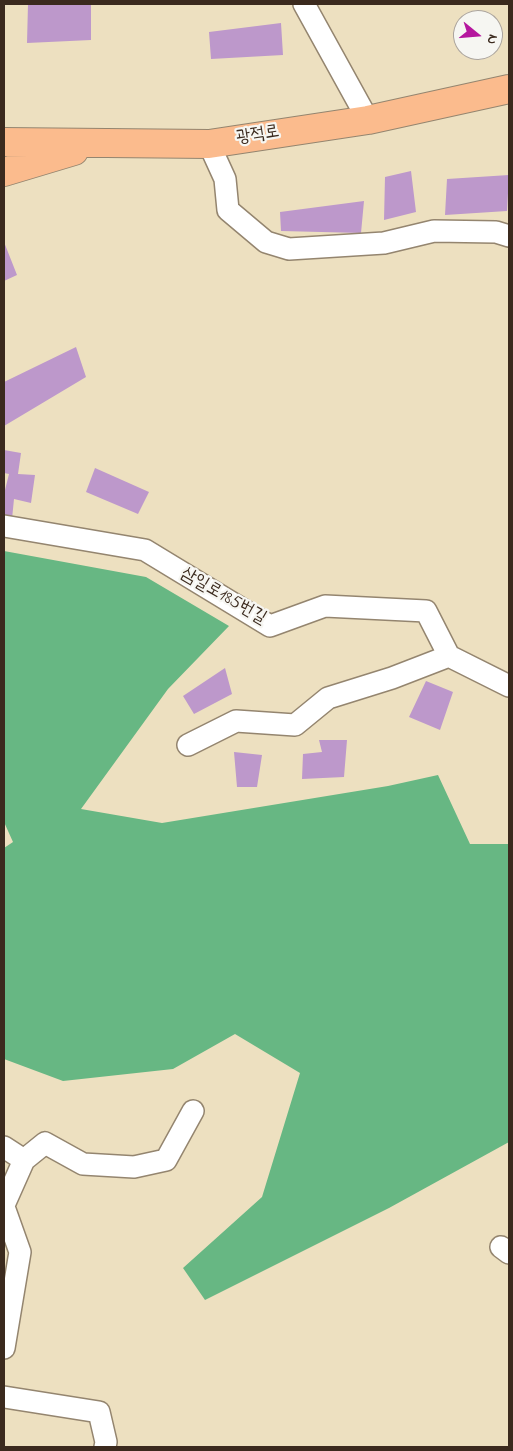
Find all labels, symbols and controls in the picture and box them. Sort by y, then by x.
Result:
north arrow [453,10,503,60]
text: N [480,32,503,47]
street label: 광적로 [235,122,281,150]
street label: 삼일로185번길 [176,564,270,630]

